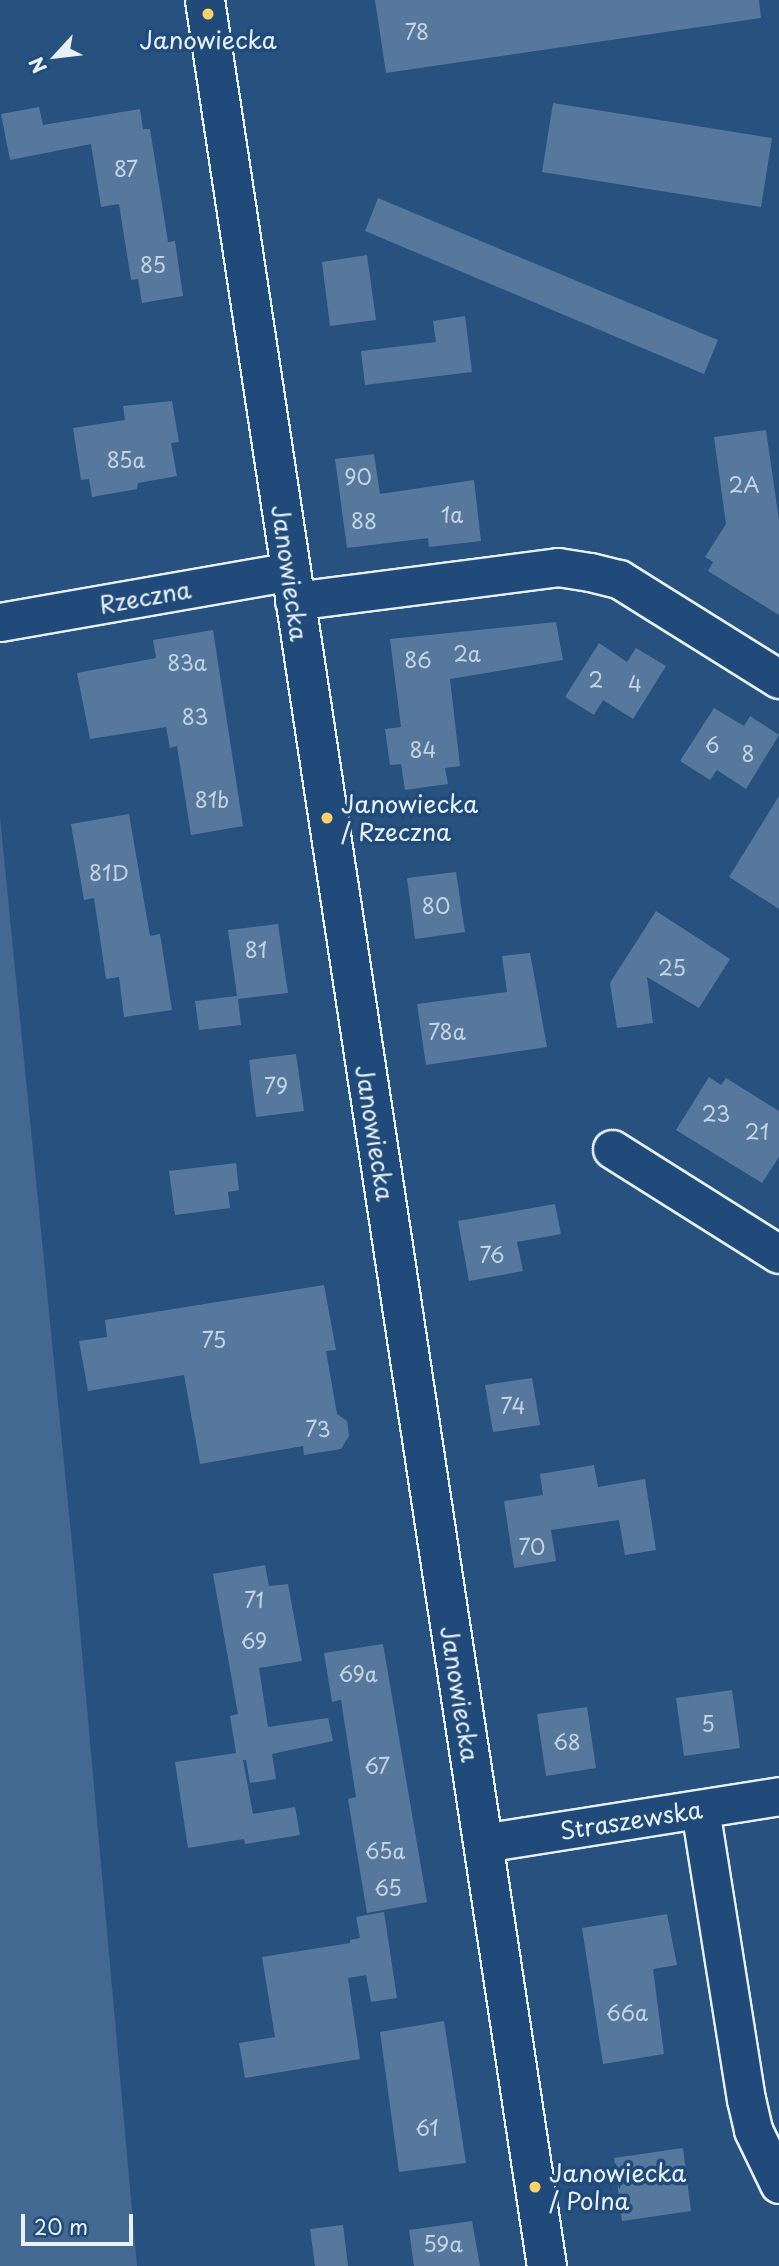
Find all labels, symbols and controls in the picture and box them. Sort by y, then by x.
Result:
marker: Janowiecka [200,6,216,22]
house number: 78 [405,18,429,44]
north arrow [21,21,91,91]
place label: Janowiecka [139,26,277,54]
text: N [21,52,53,79]
house number: 87 [114,155,138,181]
house number: 85 [140,251,166,277]
house number: 85a [107,446,145,472]
house number: 90 [344,463,372,489]
house number: 2A [729,471,759,497]
house number: 1a [441,501,463,527]
street label: Janowiecka [266,503,314,643]
house number: 88 [351,507,377,533]
street label: Rzeczna [97,575,193,619]
house number: 2a [453,640,481,666]
house number: 86 [404,646,432,672]
house number: 83a [167,649,207,675]
house number: 2 [589,666,603,692]
house number: 4 [628,670,642,696]
house number: 83 [182,703,208,729]
house number: 6 [705,731,719,757]
house number: 84 [409,736,437,762]
house number: 8 [741,740,755,766]
house number: 81b [195,786,229,812]
place label: Janowiecka / Rzeczna [341,790,478,846]
marker: Janowiecka / Rzeczna [319,810,335,826]
house number: 81D [89,859,129,885]
house number: 80 [422,892,450,918]
house number: 81 [245,936,267,962]
house number: 25 [658,954,686,980]
house number: 78a [428,1018,466,1044]
street label: Janowiecka [350,1063,400,1203]
house number: 79 [264,1072,288,1098]
house number: 23 [702,1100,730,1126]
house number: 21 [745,1118,769,1144]
house number: 76 [480,1241,504,1267]
house number: 75 [202,1326,226,1352]
house number: 74 [501,1392,525,1418]
house number: 73 [305,1415,331,1441]
house number: 70 [519,1533,545,1559]
house number: 71 [244,1586,264,1612]
street label: Janowiecka [435,1624,485,1764]
house number: 69 [241,1627,267,1653]
house number: 69a [338,1660,378,1686]
house number: 5 [701,1710,715,1736]
house number: 68 [553,1728,581,1754]
house number: 67 [364,1752,390,1778]
street label: Straszewska [558,1795,704,1845]
house number: 65a [365,1837,405,1863]
house number: 65 [374,1874,402,1900]
house number: 66a [606,1999,648,2025]
house number: 61 [415,2114,439,2140]
place label: Janowiecka / Polna [549,2159,686,2215]
marker: Janowiecka / Polna [527,2179,543,2195]
scale bar [24,2200,136,2244]
text: 20 m [34,2210,88,2242]
house number: 59a [423,2230,463,2256]

